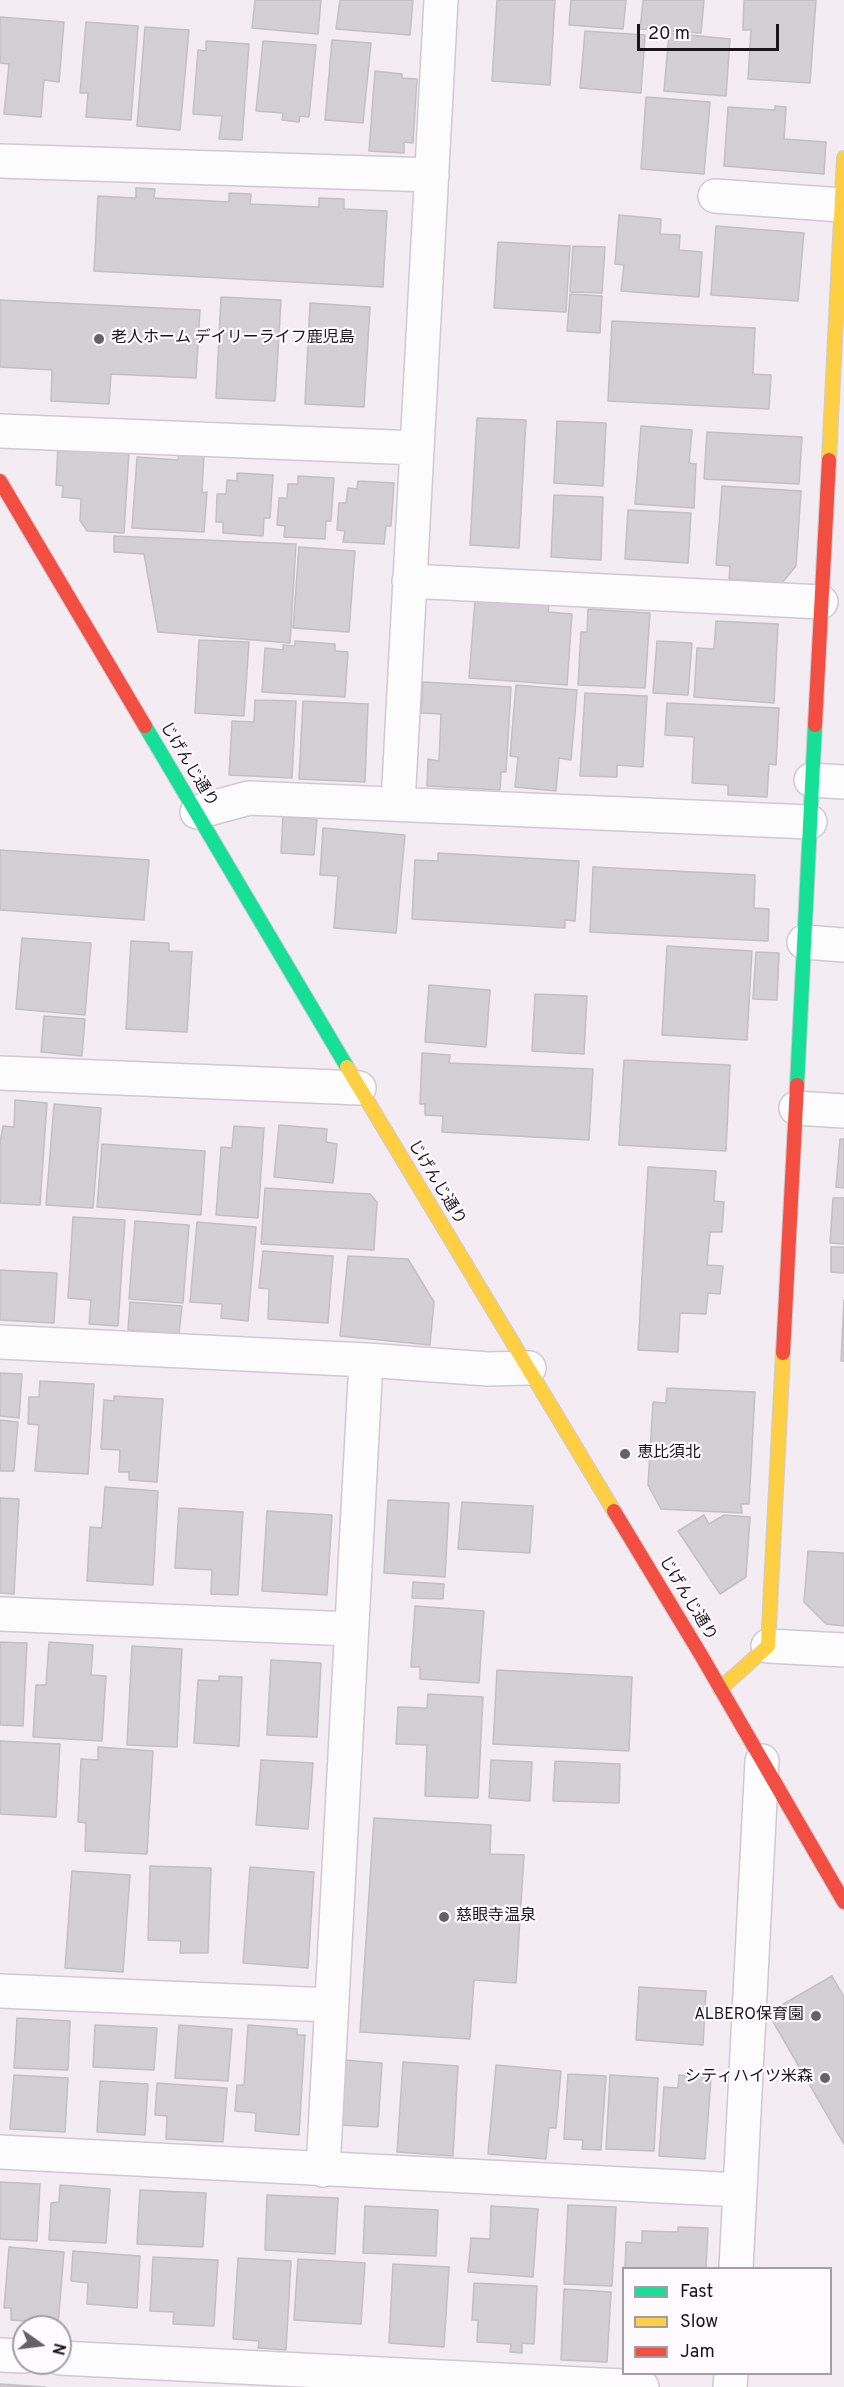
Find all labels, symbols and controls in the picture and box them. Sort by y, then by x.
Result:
scale bar [640,12,782,50]
text: 20 m [648,23,690,46]
place label: 老人ホーム デイリーライフ鹿児島 [111,329,355,349]
marker: 老人ホーム デイリーライフ鹿児島 [92,332,106,346]
street label: じげんじ通り [155,719,221,811]
street label: じげんじ通り [403,1137,469,1229]
place label: 恵比須北 [637,1444,701,1464]
marker: 恵比須北 [618,1447,632,1461]
street label: じげんじ通り [654,1553,720,1645]
place label: 慈眼寺温泉 [456,1907,536,1927]
marker: 慈眼寺温泉 [437,1910,451,1924]
place label: ALBERO保育園 [694,2006,804,2026]
marker: ALBERO保育園 [809,2009,823,2023]
place label: シティハイツ米森 [685,2068,813,2088]
marker: シティハイツ米森 [818,2071,832,2085]
legend [622,2267,832,2375]
text: Fast [680,2281,713,2304]
text: Slow [680,2311,718,2334]
north arrow [12,2315,72,2375]
text: N [46,2341,69,2357]
text: Jam [680,2341,715,2364]

